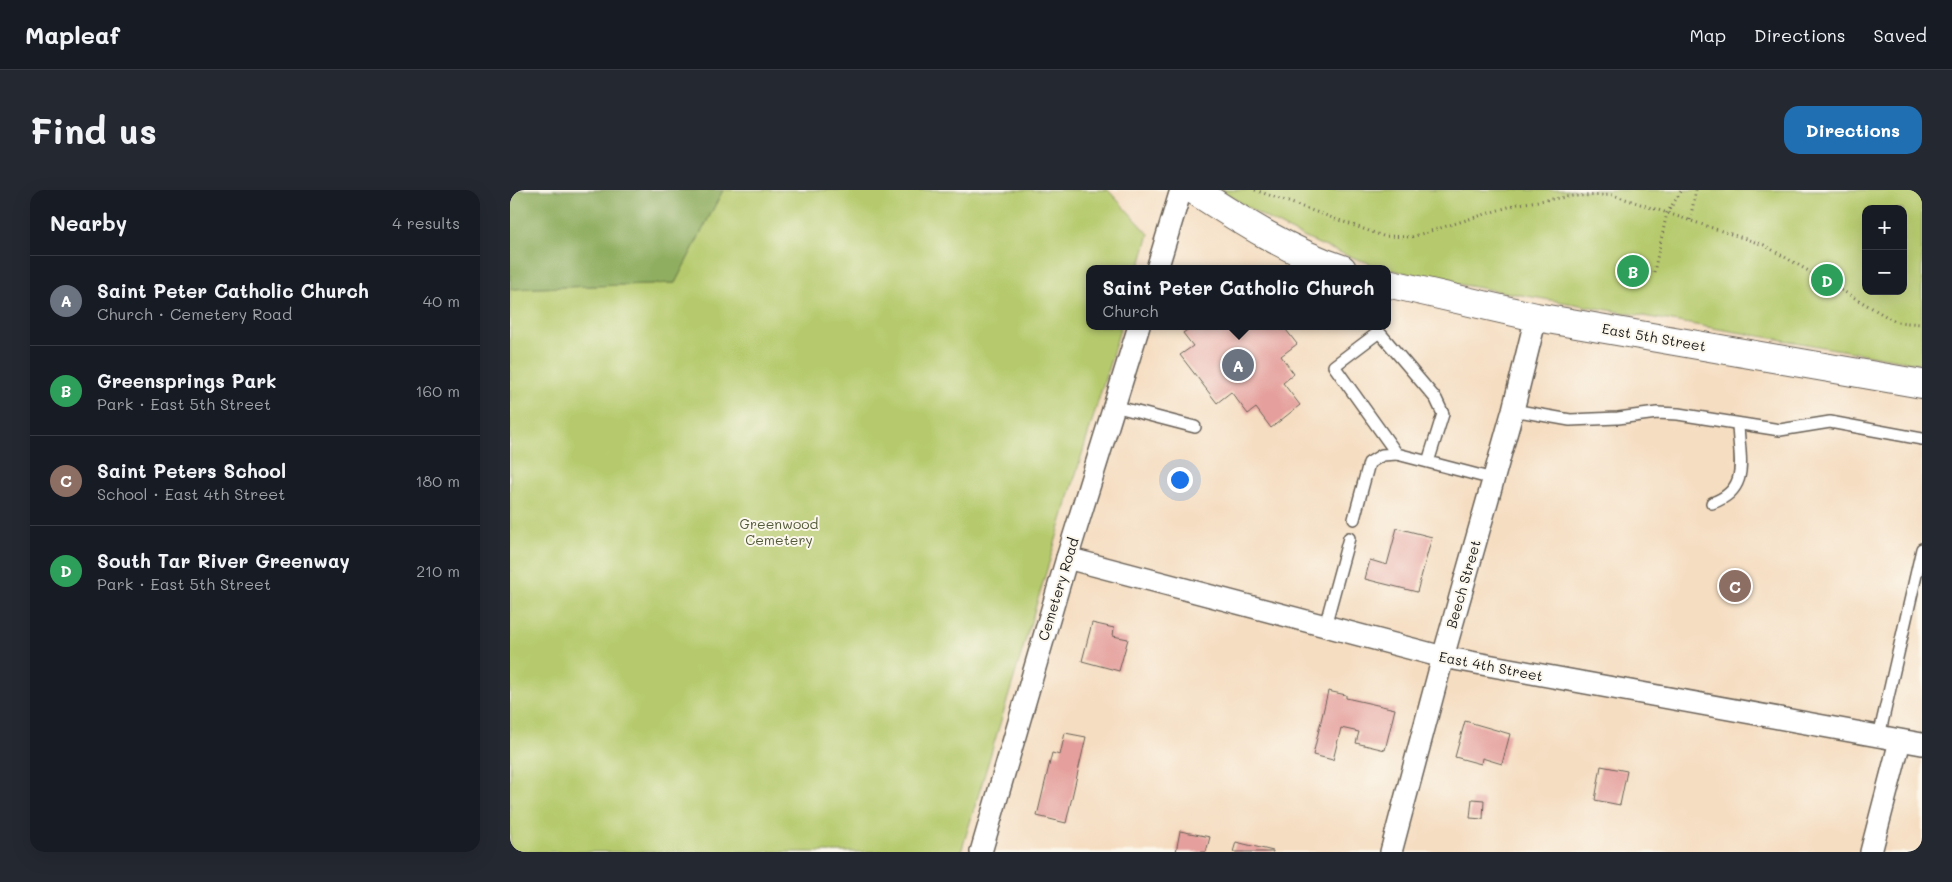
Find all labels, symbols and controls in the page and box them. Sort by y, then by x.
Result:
text: Mapleaf [25,19,120,50]
text: Map [1689,23,1726,47]
text: Directions [1754,23,1846,47]
text: Saved [1874,23,1927,47]
button: Directions [1784,106,1922,154]
text: Find us [30,107,157,153]
map controls [1862,205,1907,295]
button: + [1862,205,1907,250]
text: Nearby [50,209,127,236]
text: 4 results [392,212,460,233]
button: − [1862,250,1907,295]
pin: B [1617,252,1649,290]
pin: D [1811,261,1843,299]
popup [1086,265,1391,330]
text: Saint Peter Catholic Church [1103,275,1374,300]
text: Saint Peter Catholic Church [97,278,369,303]
text: A [60,290,72,311]
text: 40 m [423,290,460,311]
text: Church [1103,300,1158,321]
text: Church · Cemetery Road [97,303,292,324]
street label: East 5th Street [1600,318,1708,356]
pin: A [1222,346,1254,384]
text: Greensprings Park [97,368,276,393]
text: B [61,380,71,401]
text: 160 m [415,380,460,401]
text: Park · East 5th Street [97,393,271,414]
text: Saint Peters School [97,458,286,483]
your location [1167,467,1193,493]
text: C [60,470,72,491]
text: 180 m [415,470,460,491]
text: School · East 4th Street [97,483,285,504]
park label: Greenwood Cemetery [740,514,819,549]
street label: Cemetery Road [1033,535,1083,643]
street label: Beech Street [1441,538,1485,630]
text: South Tar River Greenway [97,548,350,573]
text: D [60,560,72,581]
text: 210 m [416,560,460,581]
pin: C [1719,567,1751,605]
text: Park · East 5th Street [97,573,271,594]
street label: East 4th Street [1437,647,1545,685]

